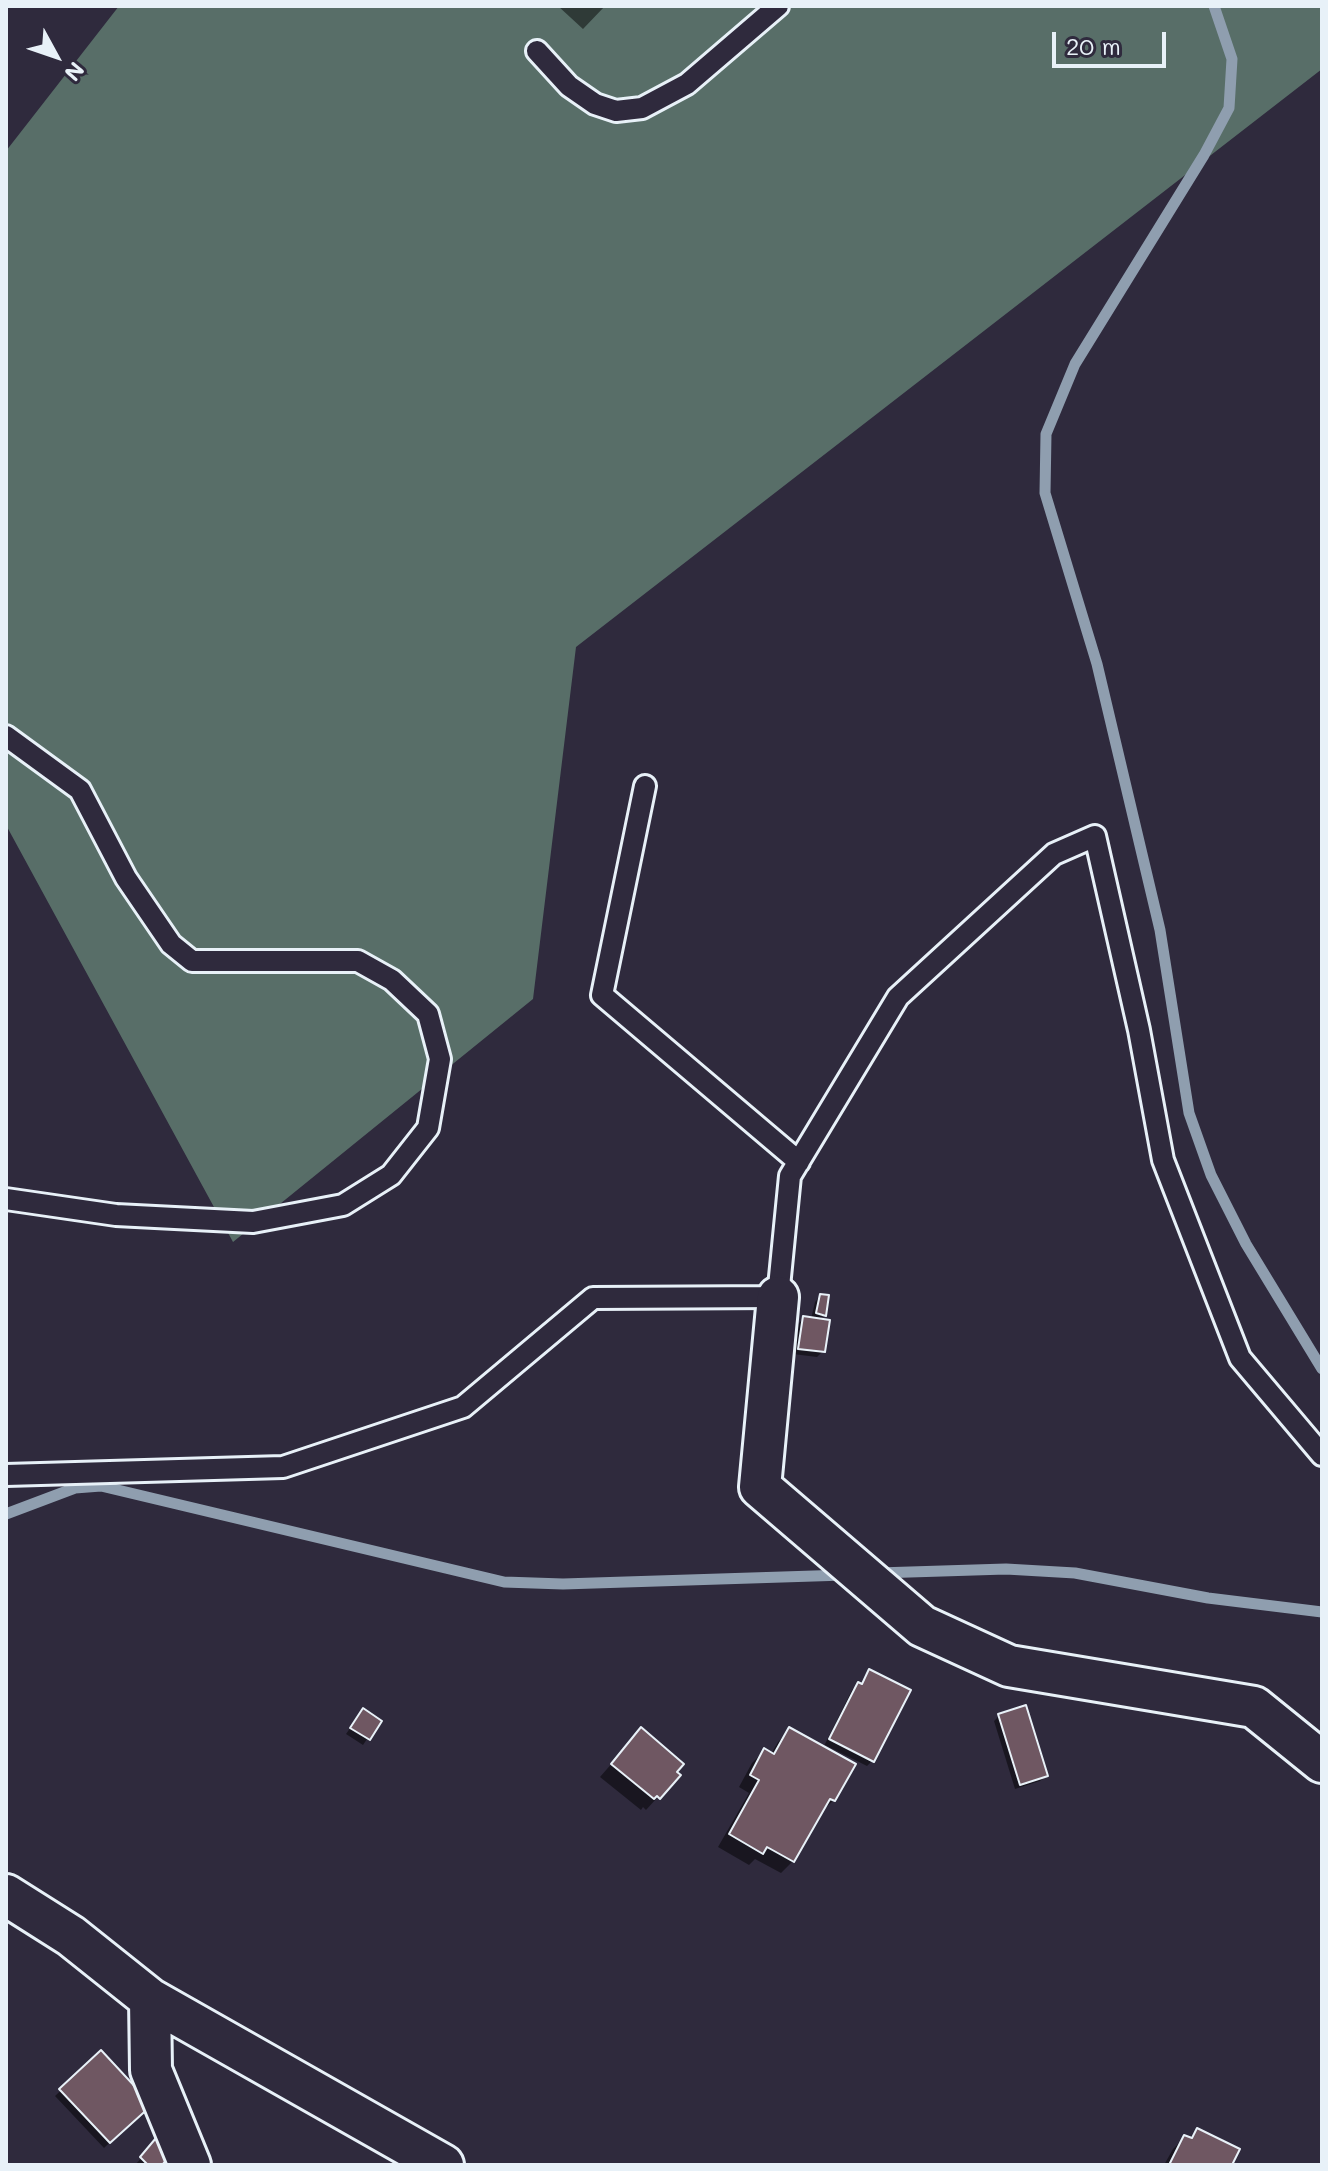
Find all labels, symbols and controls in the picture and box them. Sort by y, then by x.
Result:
north arrow [16,16,96,96]
scale bar [1056,16,1170,66]
text: 20 m [1066,30,1121,61]
text: N [58,56,91,87]

